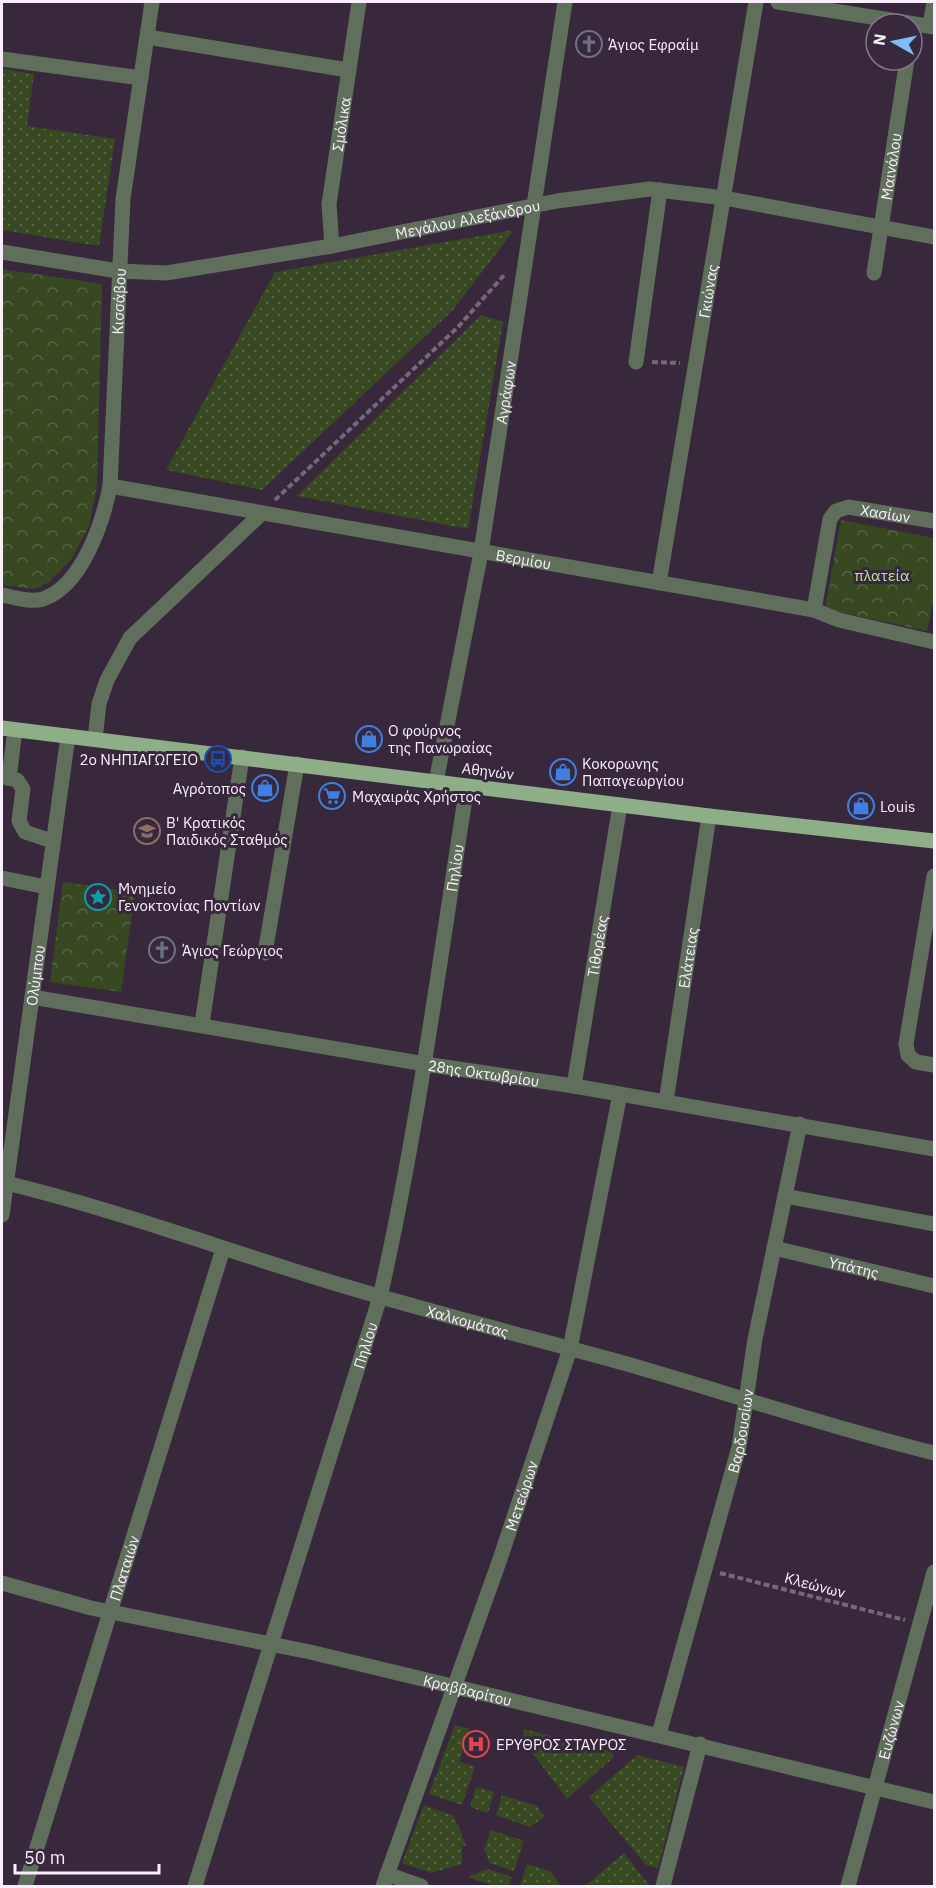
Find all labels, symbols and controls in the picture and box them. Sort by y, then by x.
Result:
north arrow [864,12,924,72]
church icon: Άγιος Εφραίμ [574,29,604,59]
text: N [868,32,890,47]
place label: Άγιος Εφραίμ [608,35,699,54]
street label: Σμόλικα [327,95,354,152]
street label: Μαινάλου [876,131,905,201]
street label: Μεγάλου Αλεξάνδρου [393,195,542,243]
street label: Γκιώνας [694,263,722,319]
street label: Κισσάβου [107,268,129,335]
street label: Αγράφων [491,359,520,425]
street label: Χασίων [859,500,912,527]
street label: Βερμίου [495,545,553,573]
park label: πλατεία [854,566,910,585]
place label: Ο φούρνος της Πανωραίας [388,721,492,757]
shop icon: Ο φούρνος της Πανωραίας [354,724,384,754]
bus stop icon: 2ο ΝΗΠΙΑΓΩΓΕΙΟ [203,744,233,774]
place label: 2ο ΝΗΠΙΑΓΩΓΕΙΟ [79,750,198,769]
place label: Κοκορωνης Παπαγεωργίου [582,754,684,790]
shop icon: Κοκορωνης Παπαγεωργίου [548,757,578,787]
street label: Αθηνών [461,758,516,784]
shop icon: Αγρότοπος [250,773,280,803]
place label: Αγρότοπος [173,779,246,798]
supermarket icon: Μαχαιράς Χρήστος [317,781,347,811]
place label: Μαχαιράς Χρήστος [352,787,481,806]
shop icon: Louis [846,791,876,821]
place label: Louis [880,797,915,816]
place label: B' Κρατικός Παιδικός Σταθμός [166,813,288,849]
school or university icon: B' Κρατικός Παιδικός Σταθμός [132,816,162,846]
street label: Πηλίου [441,843,467,893]
place label: Μνημείο Γενοκτονίας Ποντίων [118,879,261,915]
place icon: Μνημείο Γενοκτονίας Ποντίων [83,882,113,912]
street label: Τιθορέας [583,914,611,978]
street label: Ελάτειας [674,926,702,990]
church icon: Άγιος Γεώργιος [147,935,177,965]
place label: Άγιος Γεώργιος [182,941,283,960]
street label: Ολύμπου [21,944,49,1007]
street label: 28ης Οκτωβρίου [427,1055,541,1090]
street label: Υπάτης [827,1252,881,1282]
street label: Χαλκομάτας [424,1301,511,1341]
street label: Πηλίου [349,1319,381,1371]
street label: Βαρδουσίων [723,1387,757,1475]
street label: Μετεώρων [501,1458,542,1533]
street label: Πλαταιών [105,1533,143,1603]
street label: Κλεώνων [783,1568,848,1602]
street label: Κραββαρίτου [421,1670,514,1710]
street label: Ευζώνων [874,1698,908,1761]
hospital icon: ΕΡΥΘΡΟΣ ΣΤΑΥΡΟΣ [461,1729,491,1759]
place label: ΕΡΥΘΡΟΣ ΣΤΑΥΡΟΣ [496,1735,627,1754]
scale bar [15,1837,159,1875]
text: 50 m [24,1846,66,1869]

